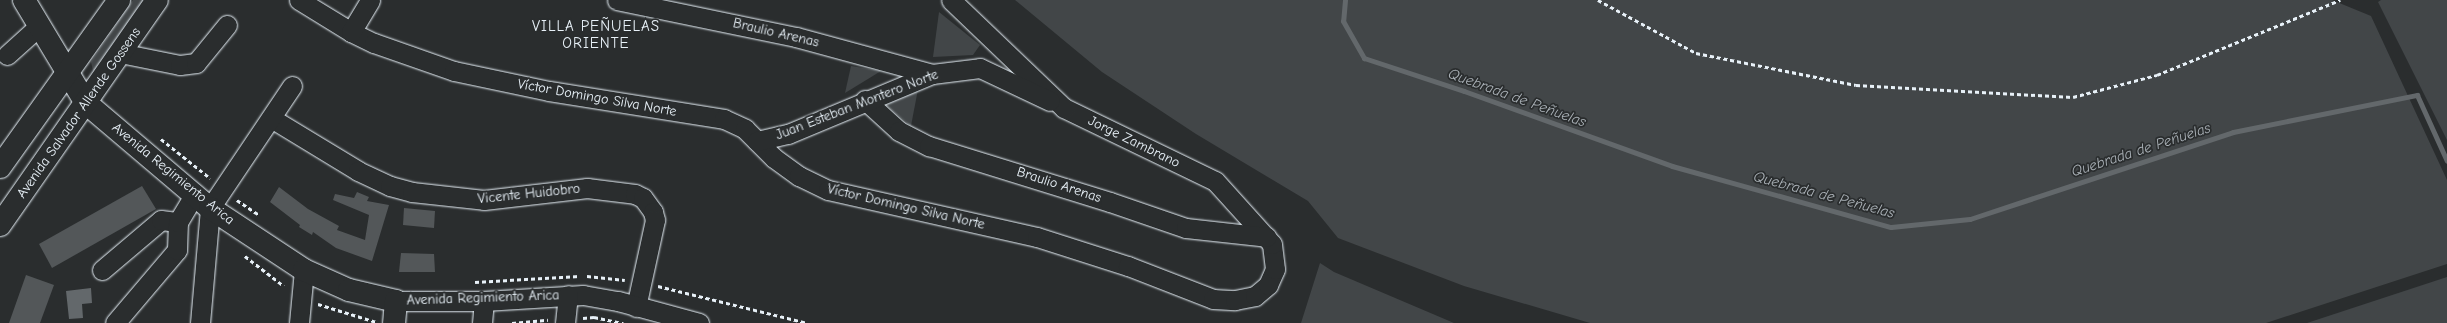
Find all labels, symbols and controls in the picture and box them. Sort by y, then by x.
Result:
street label: Braulio Arenas [731,15,821,51]
district label: VILLA PEÑUELAS ORIENTE [532,17,660,52]
street label: Avenida Salvador Allende Gossens [13,24,145,202]
water label: Quebrada de Peñuelas [1446,65,1588,131]
street label: Juan Esteban Montero Norte [773,66,941,144]
street label: Víctor Domingo Silva Norte [516,76,678,120]
street label: Jorge Zambrano [1085,112,1183,172]
street label: Avenida Regimiento Arica [108,119,238,229]
water label: Quebrada de Peñuelas [2069,119,2213,181]
street label: Braulio Arenas [1015,163,1103,207]
water label: Quebrada de Peñuelas [1751,167,1897,223]
street label: Vicente Huidobro [477,180,581,208]
street label: Víctor Domingo Silva Norte [826,181,986,233]
street label: Avenida Regimiento Arica [406,287,560,309]

